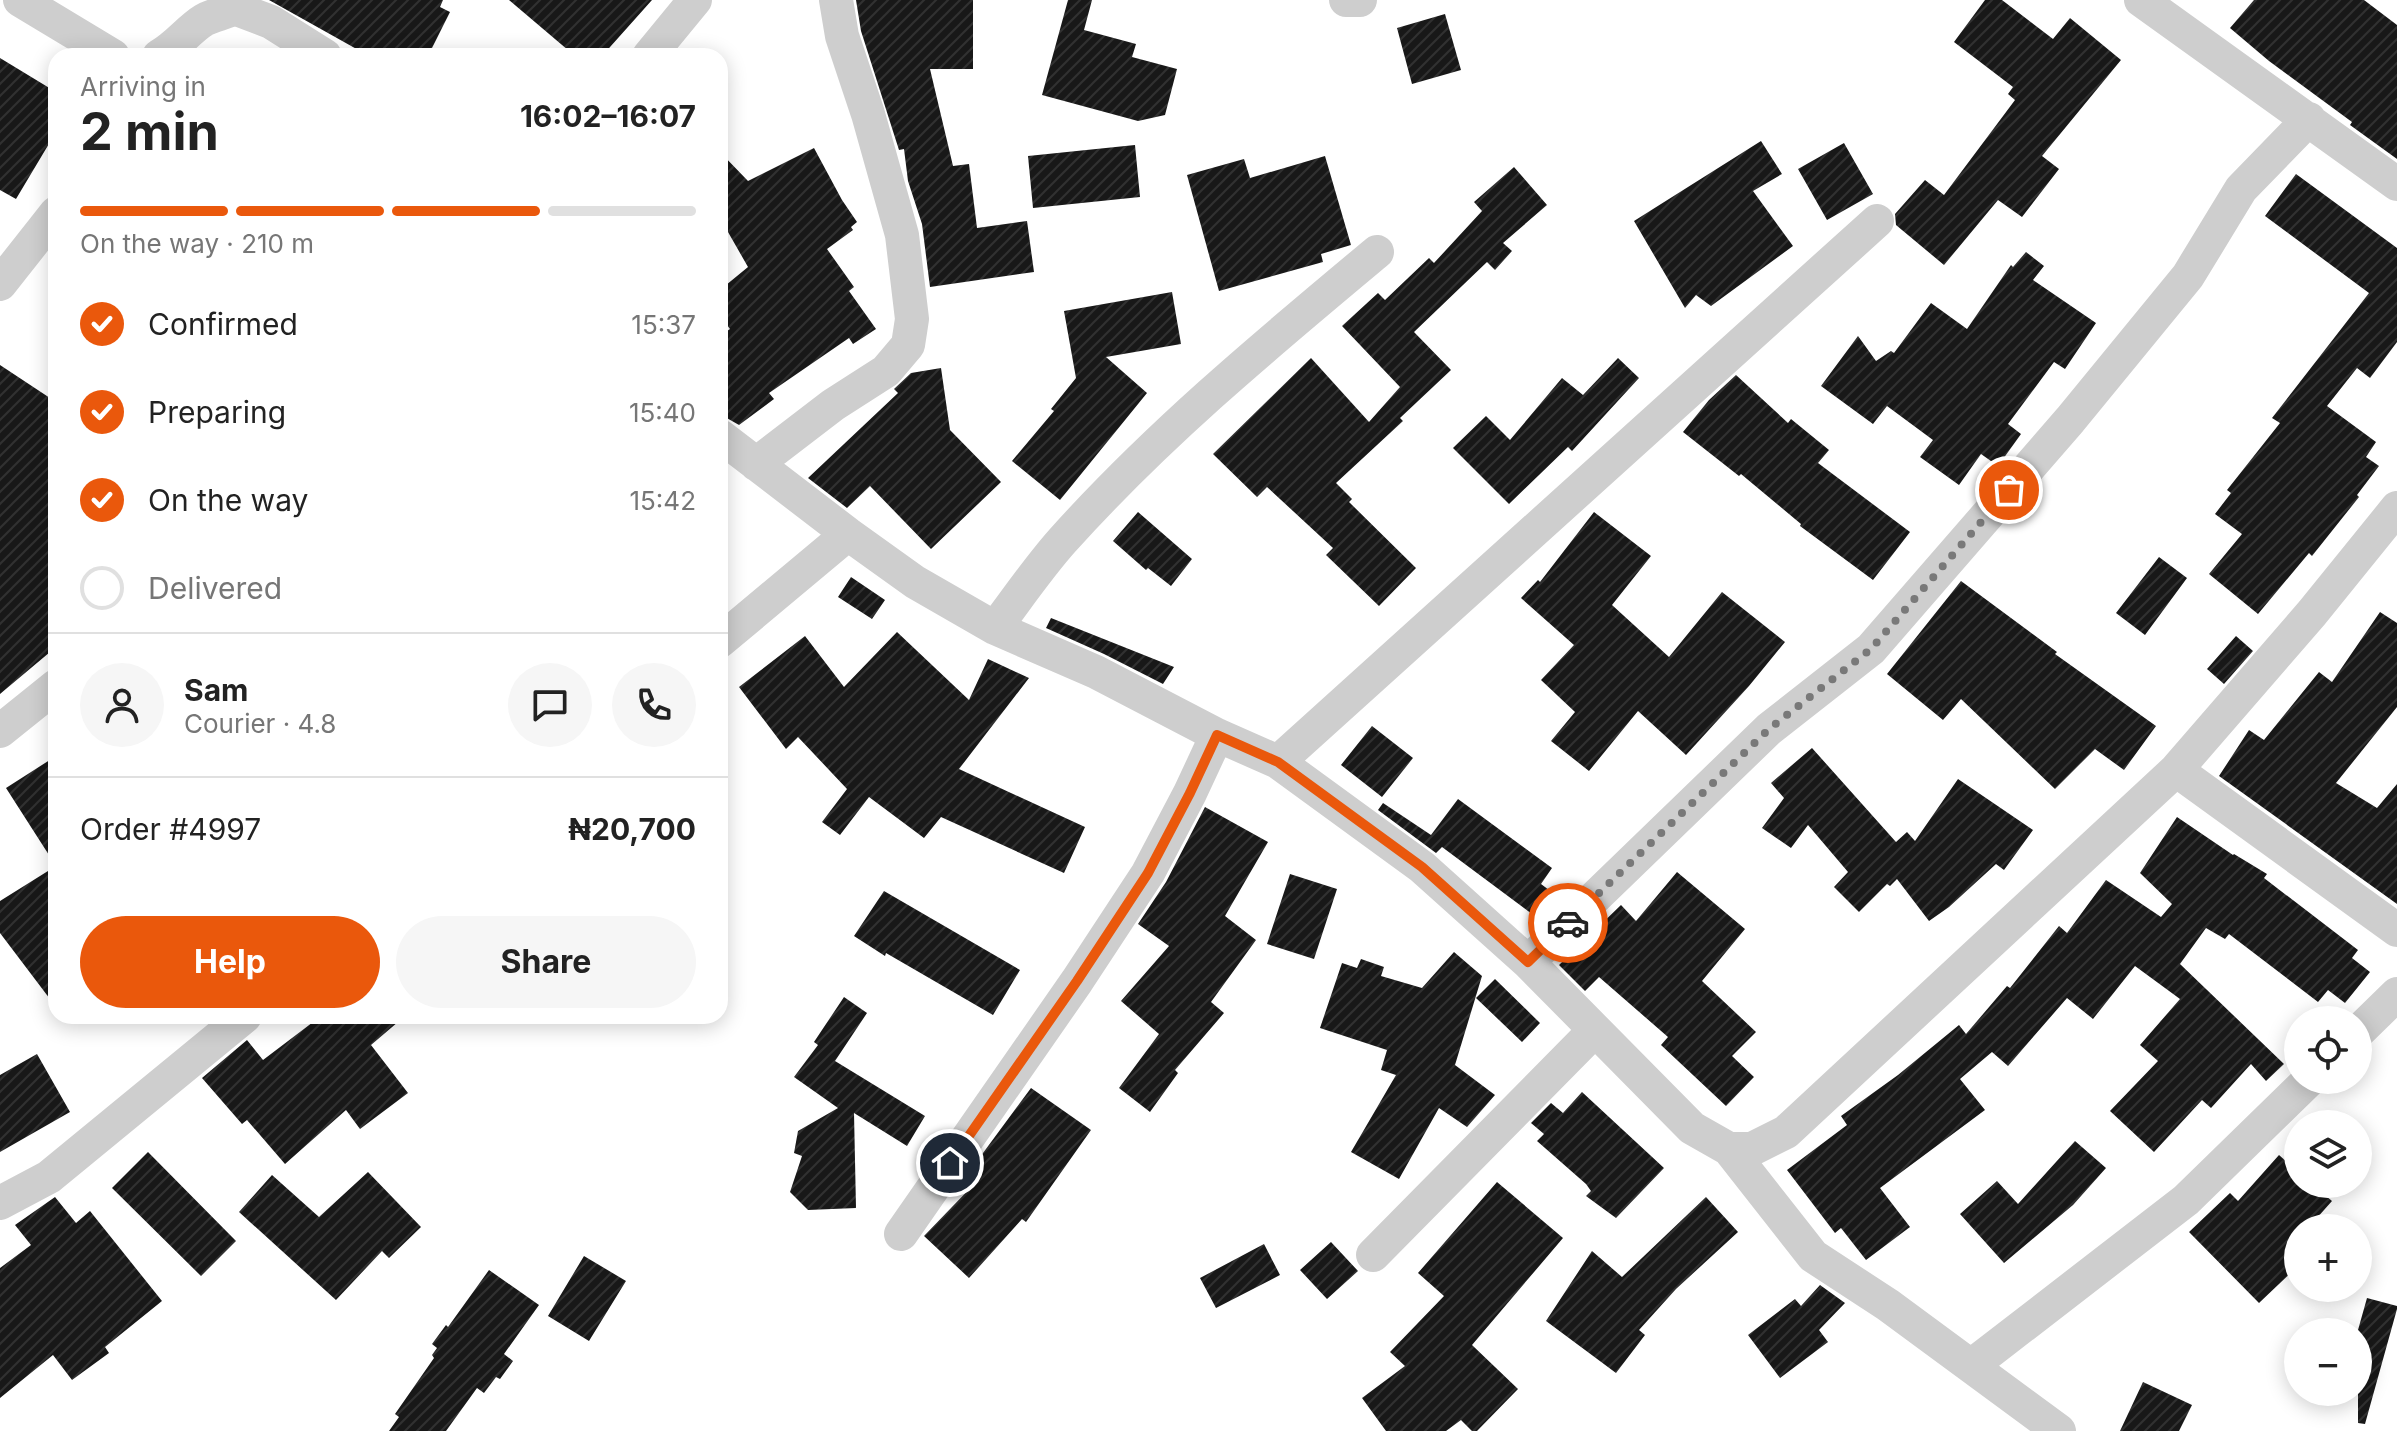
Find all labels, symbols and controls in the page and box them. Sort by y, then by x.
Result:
text: Arriving in [80,71,206,102]
text: 16:02–16:07 [520,98,696,134]
text: 2 min [80,100,219,163]
text: On the way · 210 m [80,228,314,259]
icon: check [80,302,124,346]
text: Confirmed [148,306,298,342]
text: 15:37 [631,309,696,340]
icon: check [80,390,124,434]
text: Preparing [148,394,286,430]
text: 15:40 [629,397,696,428]
pin [1975,456,2043,524]
icon: bag [1987,468,2031,512]
icon: check [80,478,124,522]
text: On the way [148,482,308,518]
text: 15:42 [629,485,696,516]
text: Delivered [148,570,282,606]
button: person [80,663,164,747]
button: chat [508,663,592,747]
button: phone [612,663,696,747]
text: Sam [184,672,248,708]
text: Courier · 4.8 [184,708,336,739]
text: Order #4997 [80,811,261,847]
text: ₦20,700 [568,811,696,847]
courier [1528,883,1608,963]
icon: car [1546,901,1590,945]
button: Help [80,916,380,1008]
button: Share [396,916,696,1008]
map controls [2284,1006,2372,1406]
button: locate [2284,1006,2372,1094]
button: layers [2284,1110,2372,1198]
pin [916,1129,984,1197]
icon: home [928,1141,972,1185]
button: + [2284,1214,2372,1302]
button: − [2284,1318,2372,1406]

